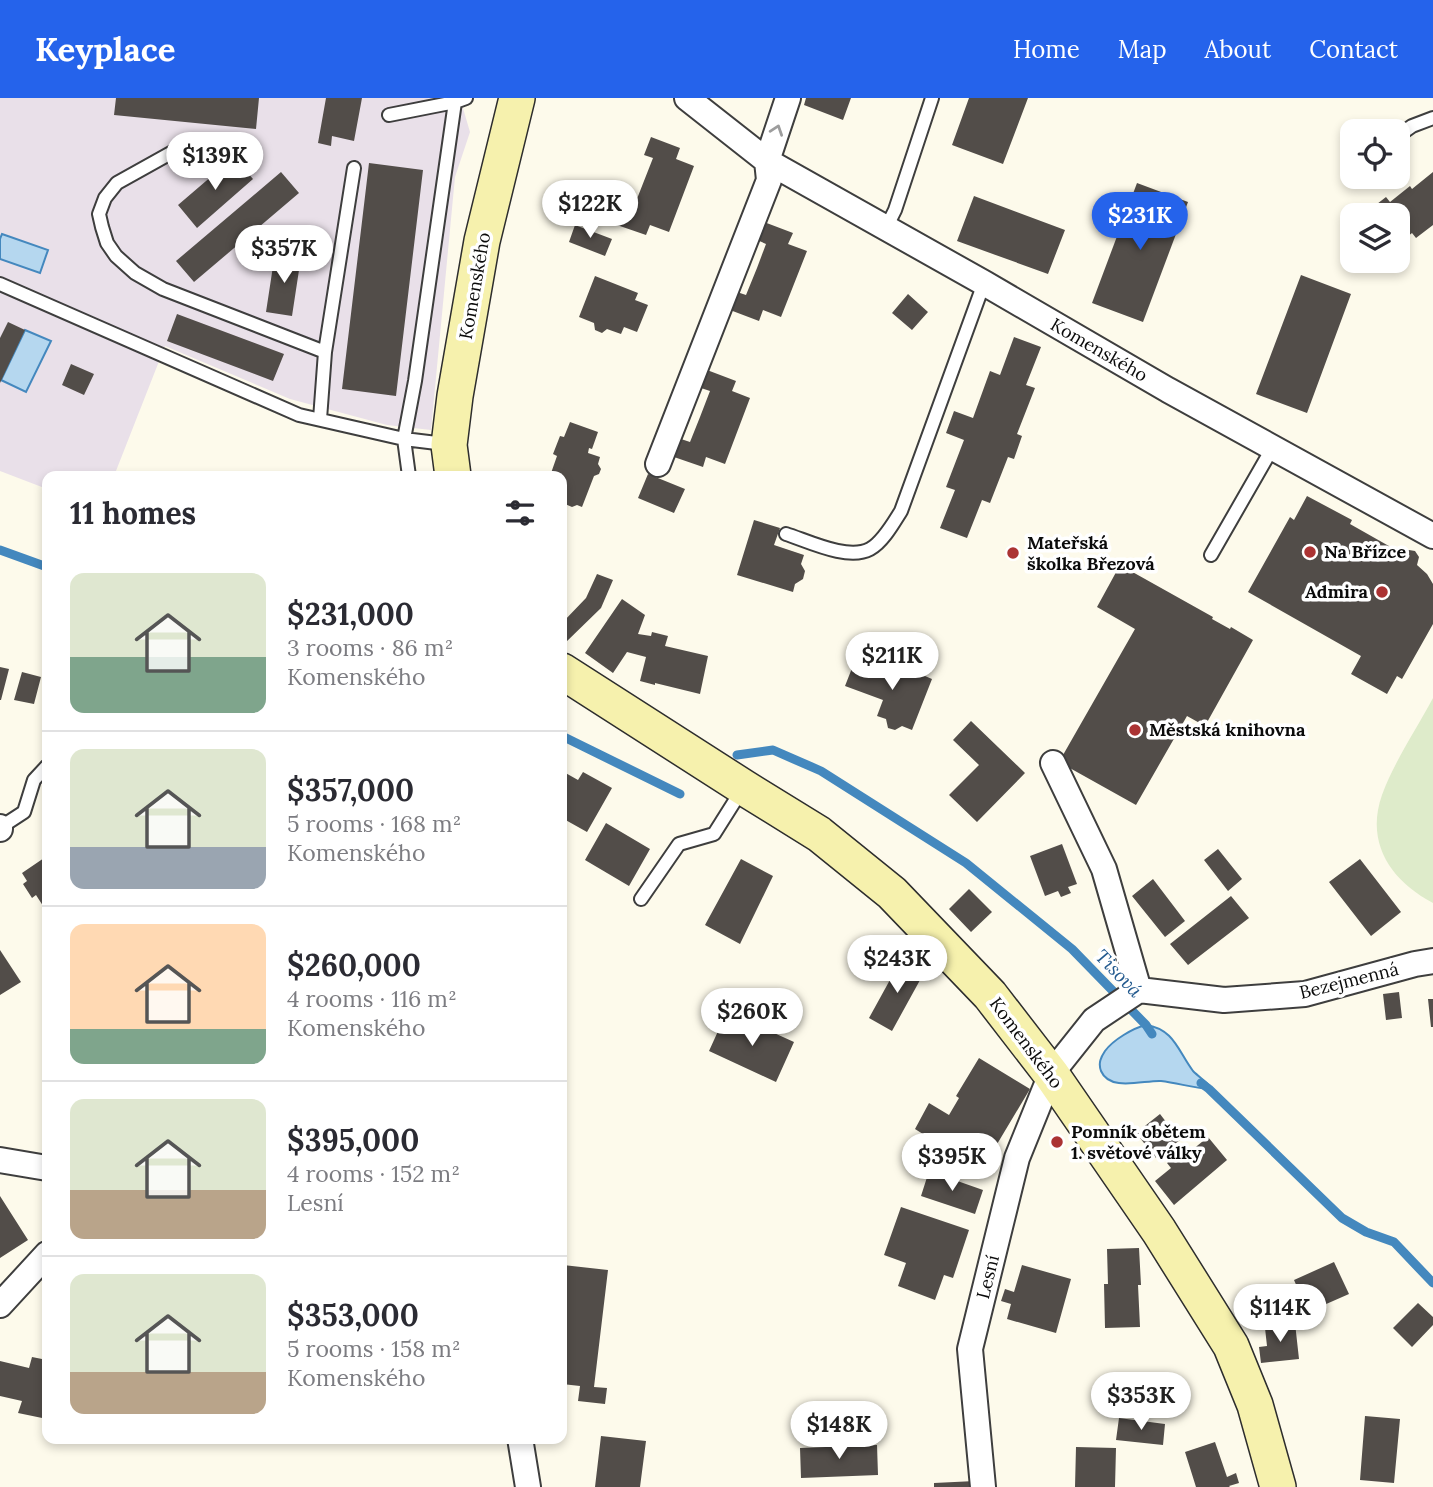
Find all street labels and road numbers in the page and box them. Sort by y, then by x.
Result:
street label: Komenského [454,231,495,341]
street label: Komenského [1047,313,1152,387]
street label: Bezejmenná [1297,957,1401,1004]
street label: Komenského [985,993,1068,1093]
street label: Lesní [971,1253,1004,1301]

